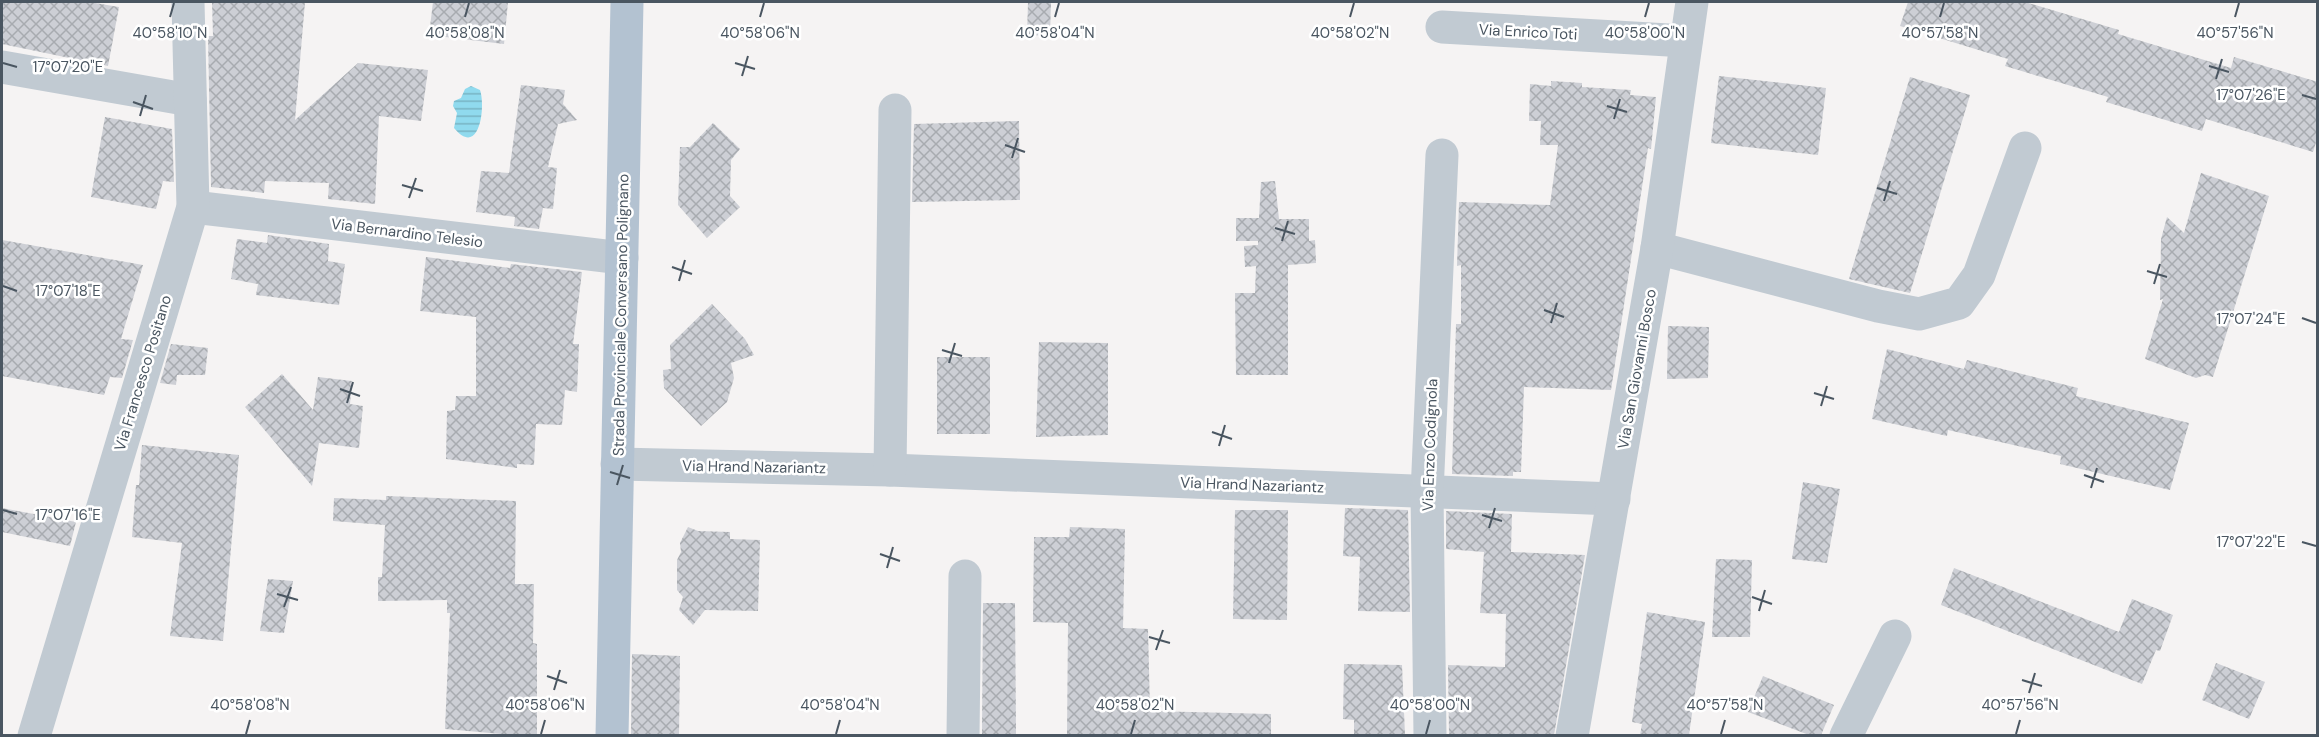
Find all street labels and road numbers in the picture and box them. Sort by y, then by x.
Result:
street label: Via Enrico Toti [1478,19,1578,45]
street label: Strada Provinciale Conversano Polignano [609,174,633,456]
street label: Via Bernardino Telesio [330,214,484,252]
street label: Via San Giovanni Bosco [1613,287,1661,451]
street label: Via Francesco Positano [110,292,176,453]
street label: Via Enzo Codignola [1418,378,1442,512]
street label: Via Hrand Nazariantz [682,456,826,478]
street label: Via Hrand Nazariantz [1180,472,1324,498]

